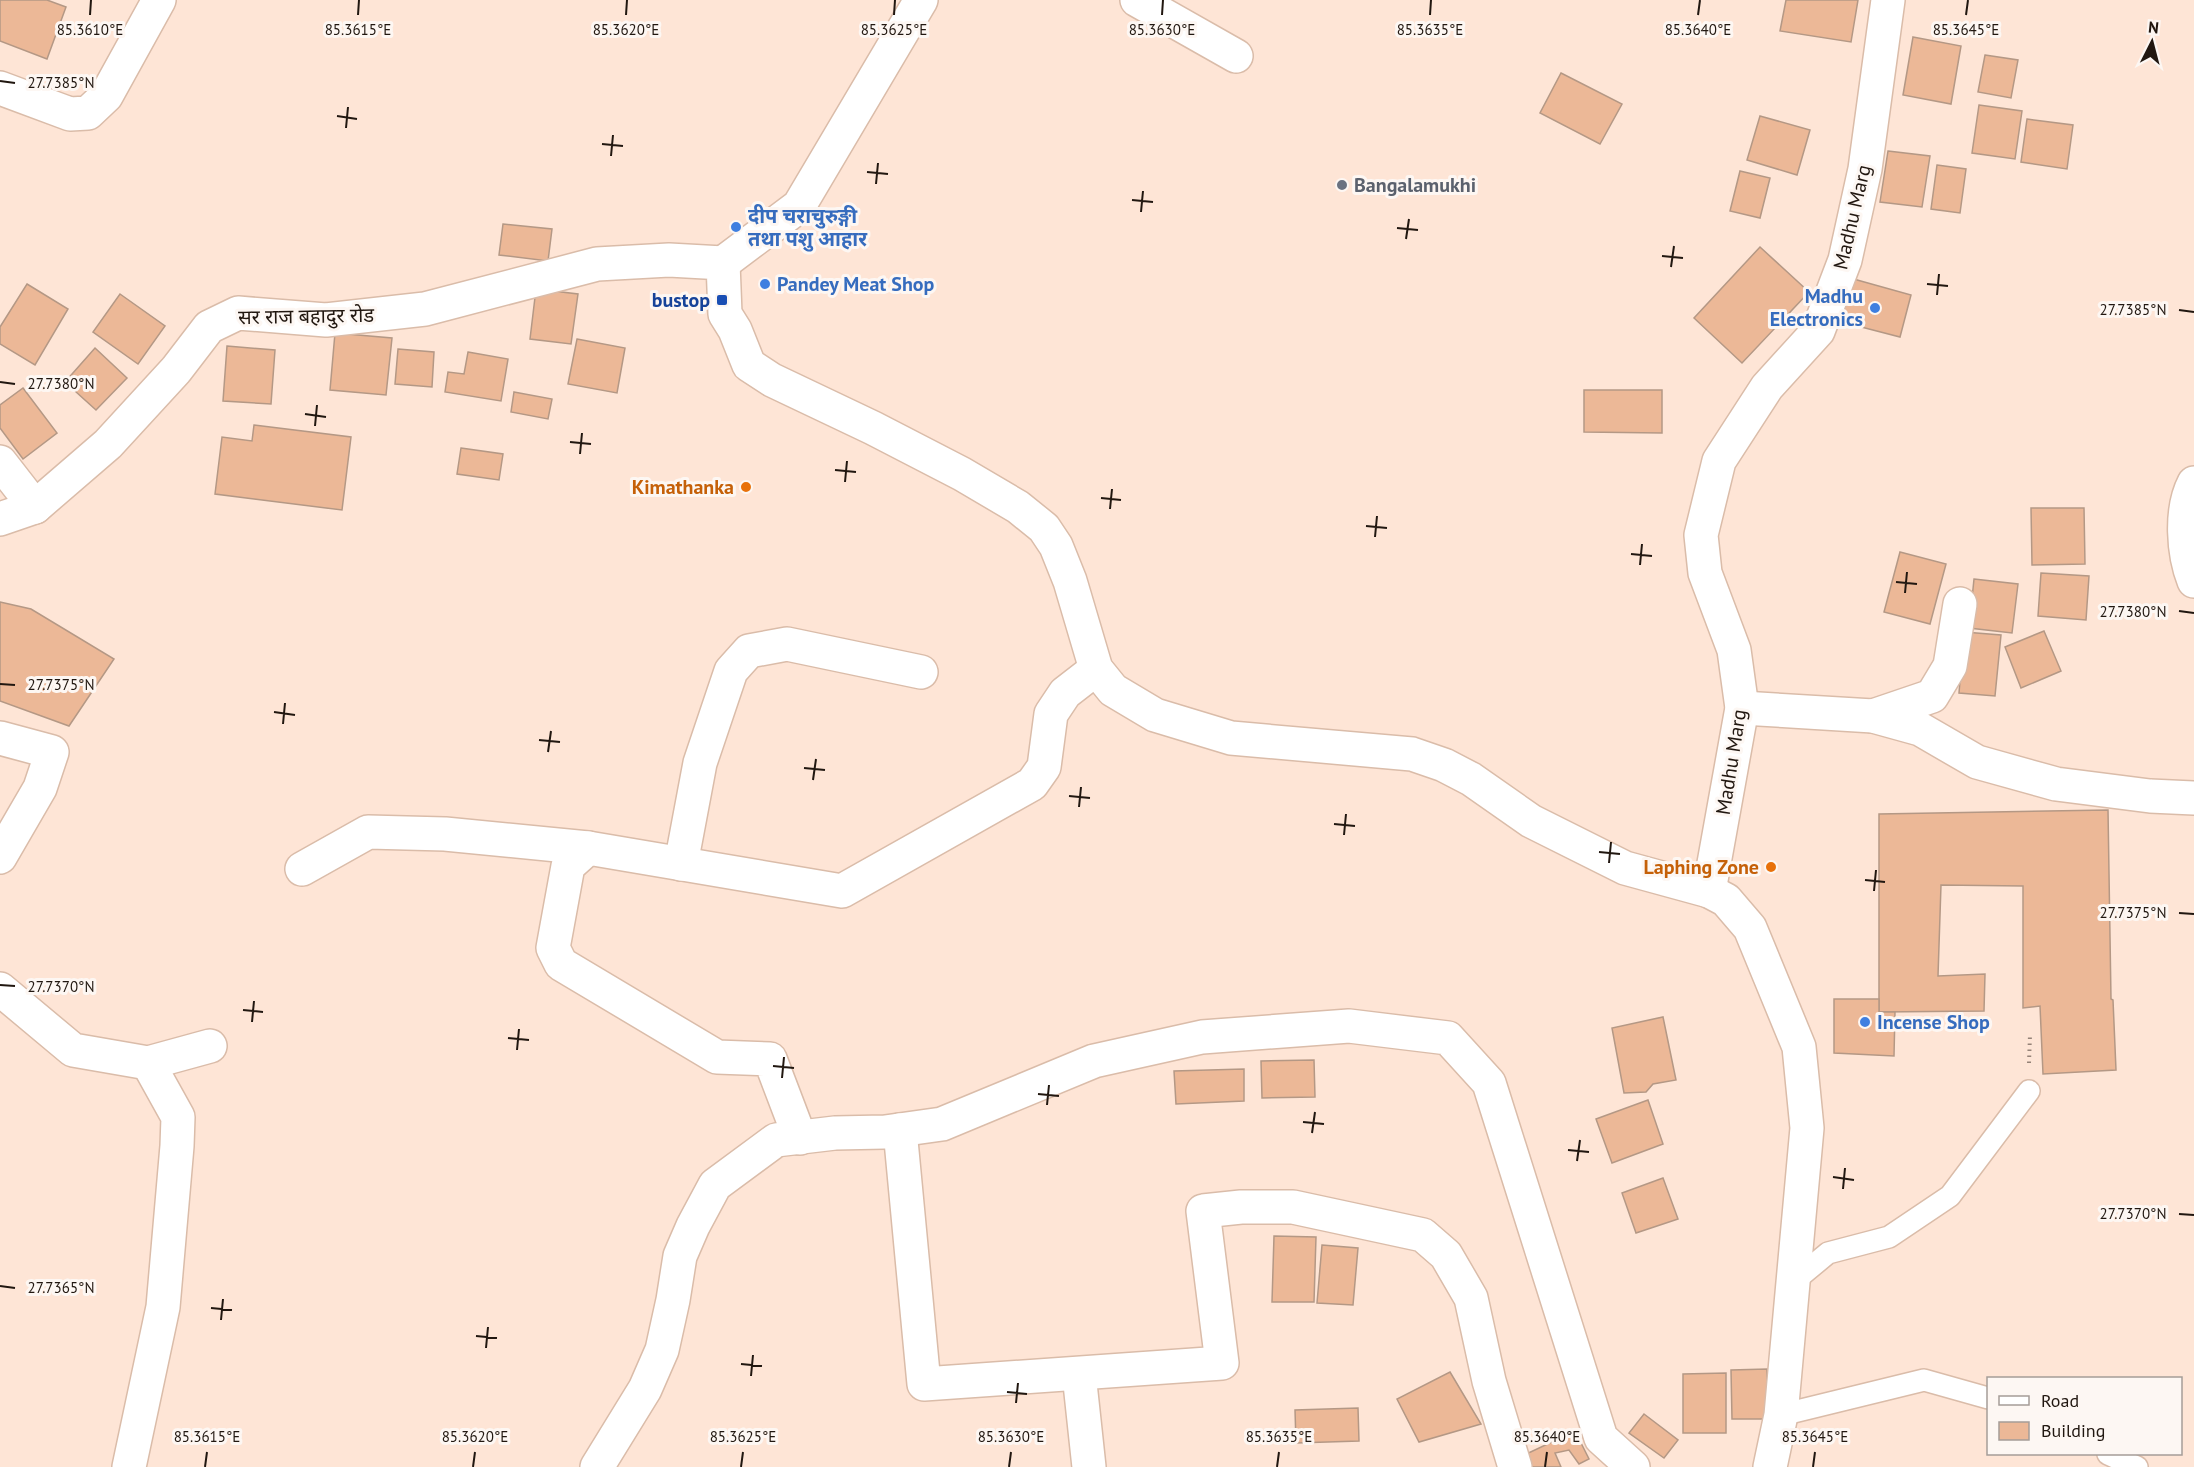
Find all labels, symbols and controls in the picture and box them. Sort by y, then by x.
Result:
north arrow [2122,12,2182,72]
text: N [2147,17,2160,38]
text: 85.3610°E [57,20,123,39]
text: 85.3615°E [325,20,391,39]
text: 85.3620°E [593,20,659,39]
text: 85.3625°E [861,20,927,39]
text: 85.3630°E [1129,20,1195,39]
text: 85.3635°E [1397,20,1463,39]
text: 85.3640°E [1665,20,1731,39]
text: 85.3645°E [1933,20,1999,39]
text: 27.7385°N [27,73,95,92]
street label: Madhu Marg [1827,162,1877,272]
place label: Bangalamukhi [1354,172,1476,198]
marker: Bangalamukhi [1335,178,1349,192]
place label: दीप चराचुरुङ्गी तथा पशु आहार [748,203,868,252]
marker: दीप चराचुरुङ्गी तथा पशु आहार [729,220,743,234]
place label: Pandey Meat Shop [777,271,935,297]
marker: Pandey Meat Shop [758,277,772,291]
place label: Madhu Electronics [1770,283,1863,332]
place label: bustop [652,287,710,313]
marker: bustop [715,293,729,307]
text: 27.7385°N [2099,300,2167,319]
marker: Madhu Electronics [1868,301,1882,315]
street label: सर राज बहादुर रोड [238,302,375,330]
text: 27.7380°N [27,374,95,393]
place label: Kimathanka [632,474,734,500]
marker: Kimathanka [739,480,753,494]
text: 27.7380°N [2099,602,2167,621]
text: 27.7375°N [27,675,95,694]
street label: Madhu Marg [1710,707,1752,817]
place label: Laphing Zone [1643,854,1759,880]
marker: Laphing Zone [1764,860,1778,874]
text: 27.7375°N [2099,903,2167,922]
text: 27.7370°N [27,977,95,996]
place label: Incense Shop [1877,1009,1990,1035]
marker: Incense Shop [1858,1015,1872,1029]
text: 27.7370°N [2099,1204,2167,1223]
text: 27.7365°N [27,1278,95,1297]
legend [1987,1377,2182,1455]
text: Road [2041,1389,2079,1412]
text: Building [2041,1419,2105,1442]
text: 85.3615°E [174,1427,240,1446]
text: 85.3620°E [442,1427,508,1446]
text: 85.3625°E [710,1427,776,1446]
text: 85.3630°E [978,1427,1044,1446]
text: 85.3635°E [1246,1427,1312,1446]
text: 85.3640°E [1514,1427,1580,1446]
text: 85.3645°E [1782,1427,1848,1446]

